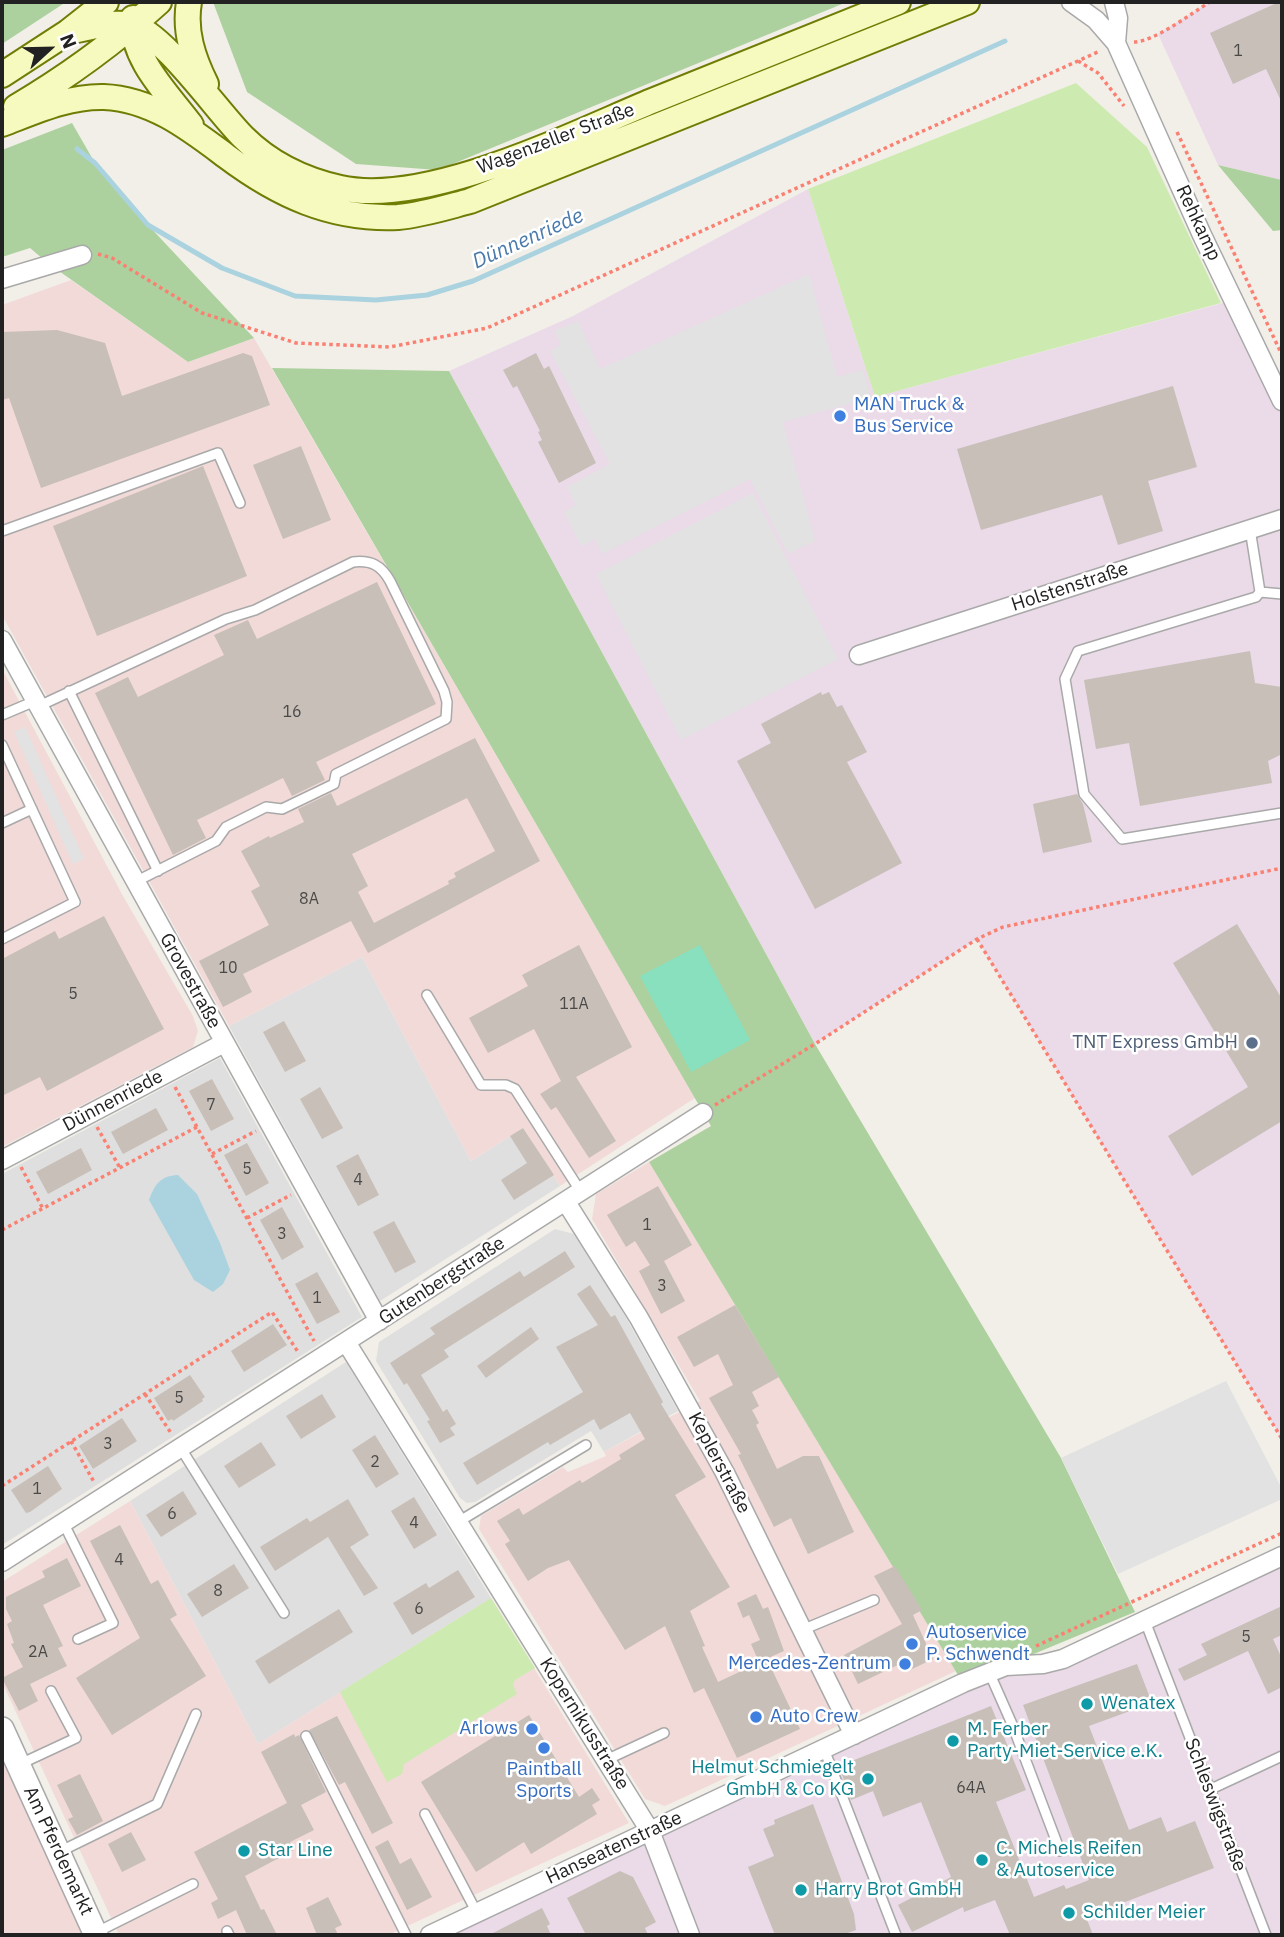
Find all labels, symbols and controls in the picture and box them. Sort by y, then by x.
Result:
north arrow [14,14,84,84]
text: N [55,30,82,52]
house number: 1 [1233,41,1243,61]
street label: Wagenzeller Straße [474,99,638,179]
street label: Rehkamp [1171,182,1225,264]
water label: Dünnenriede [469,203,587,275]
place label: MAN Truck & Bus Service [854,394,965,438]
marker: MAN Truck & Bus Service [832,408,848,424]
street label: Holstenstraße [1009,557,1131,617]
house number: 16 [282,702,302,722]
house number: 8A [299,889,319,909]
street label: Grovestraße [154,929,226,1033]
house number: 10 [218,958,238,978]
house number: 5 [68,984,78,1004]
house number: 11A [559,994,589,1014]
place label: TNT Express GmbH [1072,1032,1238,1054]
marker: TNT Express GmbH [1244,1035,1260,1051]
street label: Dünnenriede [59,1065,167,1137]
house number: 7 [206,1095,216,1115]
house number: 5 [242,1159,252,1179]
house number: 4 [353,1170,363,1190]
house number: 1 [642,1215,652,1235]
house number: 3 [277,1224,287,1244]
street label: Gutenbergstraße [375,1232,509,1330]
house number: 3 [657,1276,667,1296]
house number: 1 [312,1288,322,1308]
house number: 5 [174,1388,184,1408]
street label: Keplerstraße [683,1409,755,1517]
house number: 3 [103,1434,113,1454]
house number: 2 [370,1452,380,1472]
house number: 1 [32,1479,42,1499]
house number: 6 [167,1504,177,1524]
house number: 4 [409,1513,419,1533]
house number: 4 [114,1550,124,1570]
house number: 8 [213,1581,223,1601]
house number: 6 [414,1599,424,1619]
place label: Autoservice P. Schwendt [926,1622,1030,1666]
house number: 5 [1241,1627,1251,1647]
marker: Autoservice P. Schwendt [904,1636,920,1652]
house number: 2A [28,1642,48,1662]
place label: Mercedes-Zentrum [728,1653,891,1675]
street label: Kopernikusstraße [534,1654,634,1794]
marker: Mercedes-Zentrum [897,1656,913,1672]
place label: Wenatex [1101,1693,1175,1715]
marker: Wenatex [1079,1696,1095,1712]
place label: Auto Crew [770,1706,858,1728]
marker: Auto Crew [748,1709,764,1725]
place label: Arlows [459,1718,518,1740]
place label: M. Ferber Party-Miet-Service e.K. [967,1719,1163,1763]
marker: Arlows [524,1721,540,1737]
marker: M. Ferber Party-Miet-Service e.K. [945,1733,961,1749]
street label: Schleswigstraße [1179,1735,1251,1875]
marker: Paintball Sports [536,1740,552,1756]
place label: Helmut Schmiegelt GmbH & Co KG [691,1757,854,1801]
place label: Paintball Sports [506,1759,582,1803]
marker: Helmut Schmiegelt GmbH & Co KG [860,1771,876,1787]
house number: 64A [956,1778,986,1798]
street label: Am Pferdemarkt [18,1783,98,1919]
street label: Hanseatenstraße [542,1807,686,1889]
place label: C. Michels Reifen & Autoservice [996,1838,1142,1882]
place label: Star Line [258,1840,333,1862]
marker: Star Line [236,1843,252,1859]
marker: C. Michels Reifen & Autoservice [974,1852,990,1868]
place label: Harry Brot GmbH [815,1879,962,1901]
marker: Harry Brot GmbH [793,1882,809,1898]
place label: Schilder Meier [1083,1902,1205,1924]
marker: Schilder Meier [1061,1905,1077,1921]

